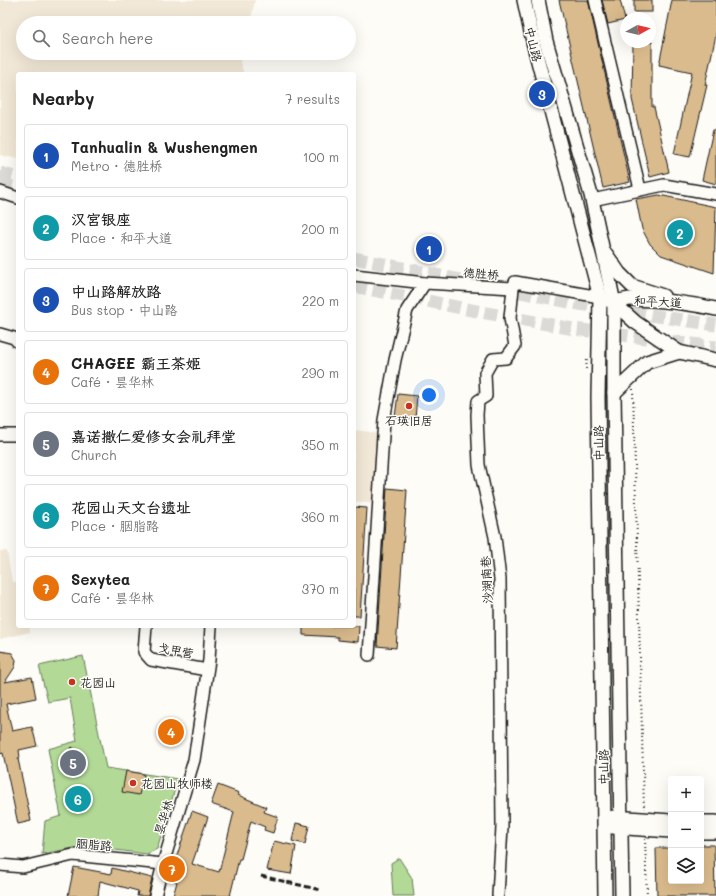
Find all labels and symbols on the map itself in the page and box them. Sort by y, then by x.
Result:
north arrow [620,12,656,48]
street label: 中山路 [522,25,546,63]
pin: 3 [529,79,555,109]
pin: 2 [667,218,693,248]
pin: 1 [416,234,442,264]
street label: 德胜桥 [462,264,501,282]
street label: 和平大道 [634,292,682,310]
your location [419,385,439,405]
marker: 石瑛旧居 [404,401,414,411]
place label: 石瑛旧居 [385,412,433,428]
street label: 中山路 [590,425,606,461]
street label: 沙湖南巷 [477,556,495,604]
street label: 戈甲营 [157,639,195,661]
place label: 花园山 [80,674,116,690]
marker: 花园山 [67,677,77,687]
pin: 4 [158,717,184,747]
pin: 5 [60,748,86,778]
street label: 中山路 [595,749,611,785]
place label: 花园山牧师楼 [141,775,213,791]
marker: 花园山牧师楼 [128,778,138,788]
pin: 6 [65,784,91,814]
street label: 昙华林 [150,797,176,837]
street label: 胭脂路 [75,835,113,853]
pin: 7 [159,854,185,884]

